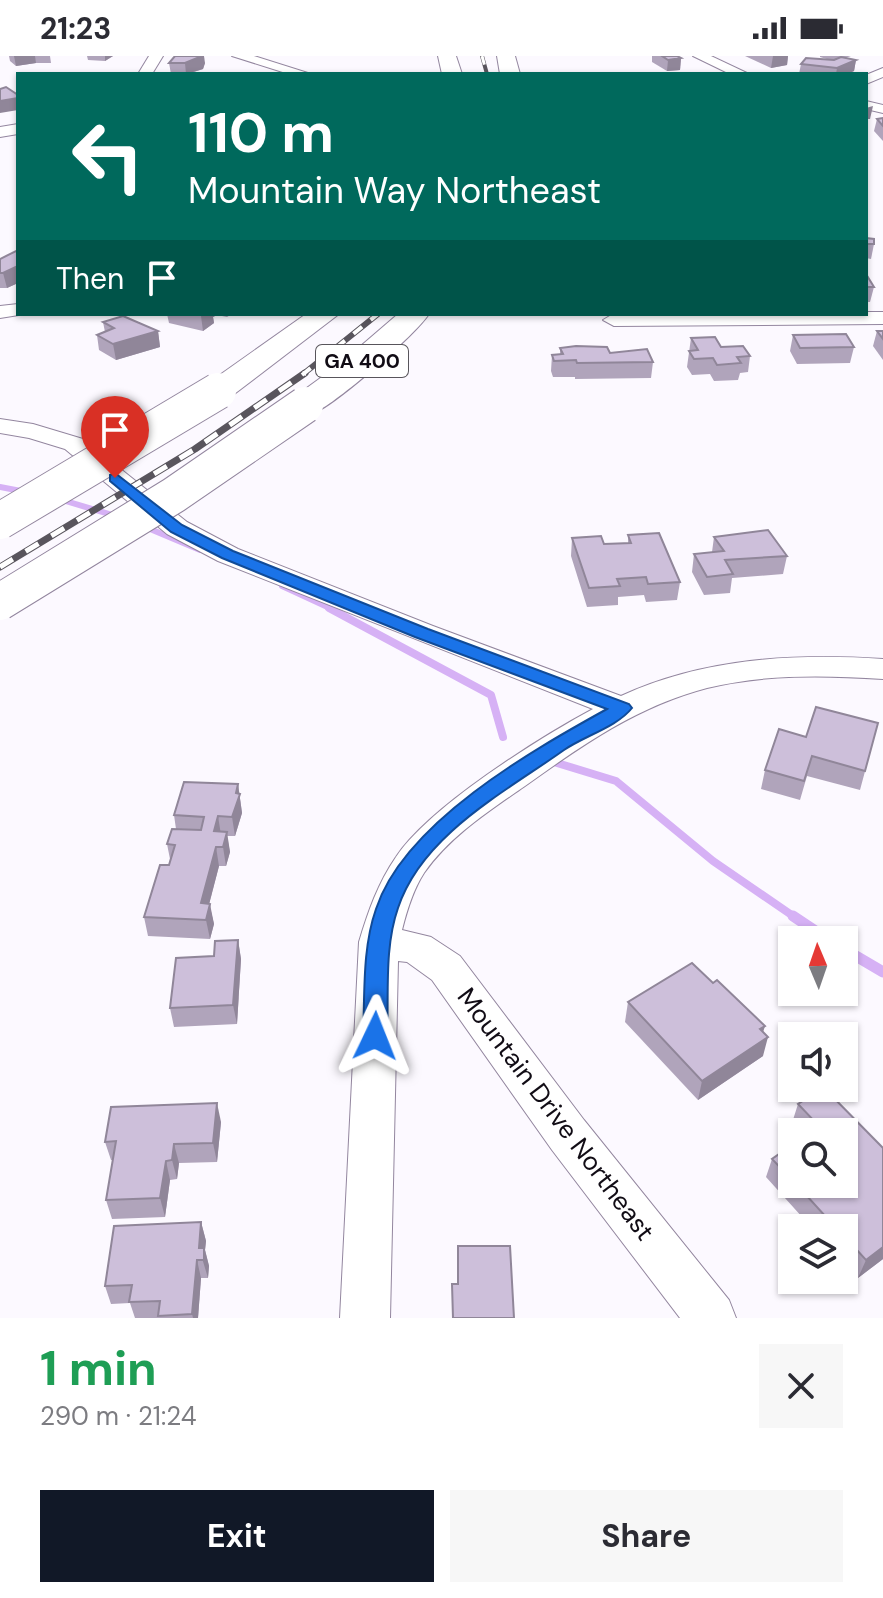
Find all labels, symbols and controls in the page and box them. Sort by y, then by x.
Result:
text: 21:23 [40,9,111,48]
text: 110 m [188,96,334,169]
icon: left [56,104,160,208]
text: Mountain Way Northeast [188,167,601,214]
icon: arrive [140,256,184,300]
text: Then [56,259,124,298]
road number: GA 400 [316,345,408,377]
pin [81,396,149,478]
icon: arrive [93,408,137,452]
north arrow [778,926,858,1006]
map controls [778,926,858,1294]
street label: Mountain Drive Northeast [450,981,662,1247]
position arrow [333,994,417,1078]
button: sound [778,1022,858,1102]
button: search [778,1118,858,1198]
button: layers [778,1214,858,1294]
text: 1 min [40,1337,157,1400]
button: close [759,1344,843,1428]
text: 290 m · 21:24 [40,1399,197,1433]
button: Exit [40,1490,434,1582]
button: Share [450,1490,843,1582]

